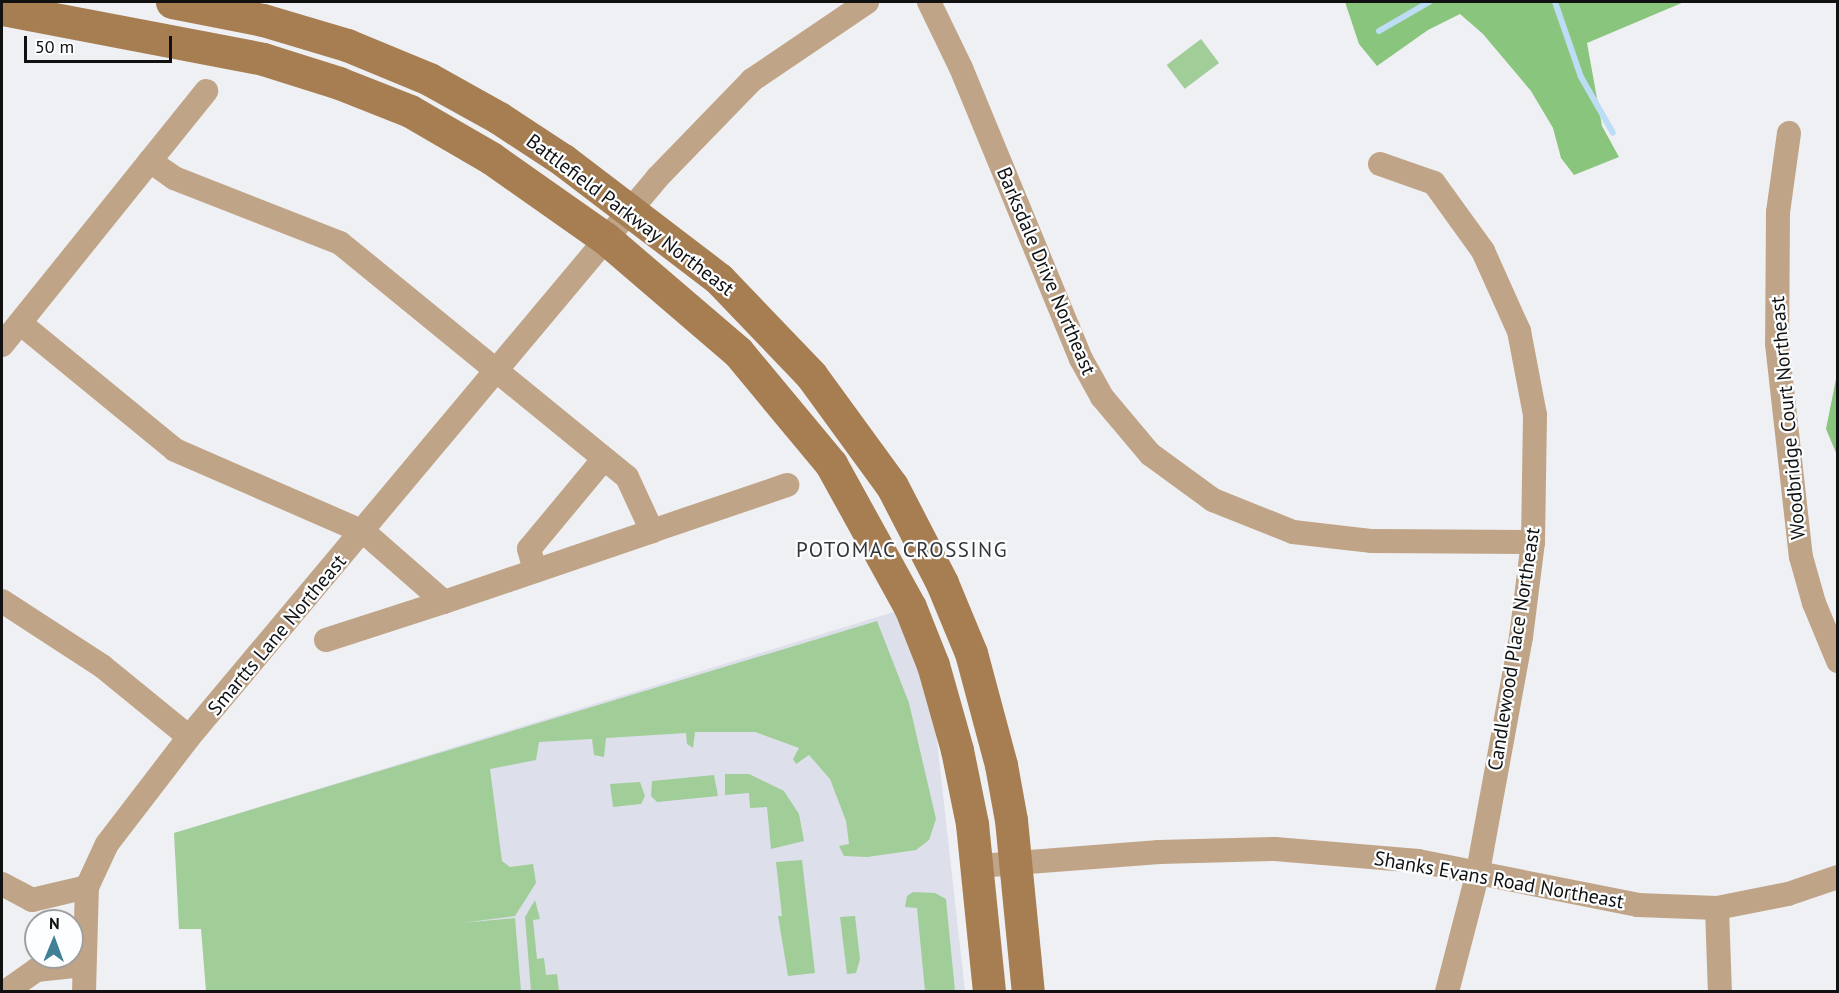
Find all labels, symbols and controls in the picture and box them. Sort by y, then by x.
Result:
scale bar [27,24,176,62]
text: 50 m [35,35,74,58]
street label: Battlefield Parkway Northeast [521,129,739,301]
street label: Barksdale Drive Northeast [991,164,1101,378]
street label: Woodbridge Court Northeast [1765,295,1811,541]
street label: Candlewood Place Northeast [1483,526,1545,772]
district label: POTOMAC CROSSING [795,537,1009,563]
street label: Smartts Lane Northeast [203,550,351,720]
street label: Shanks Evans Road Northeast [1372,846,1626,914]
north arrow [24,909,84,969]
text: N [49,913,60,933]

